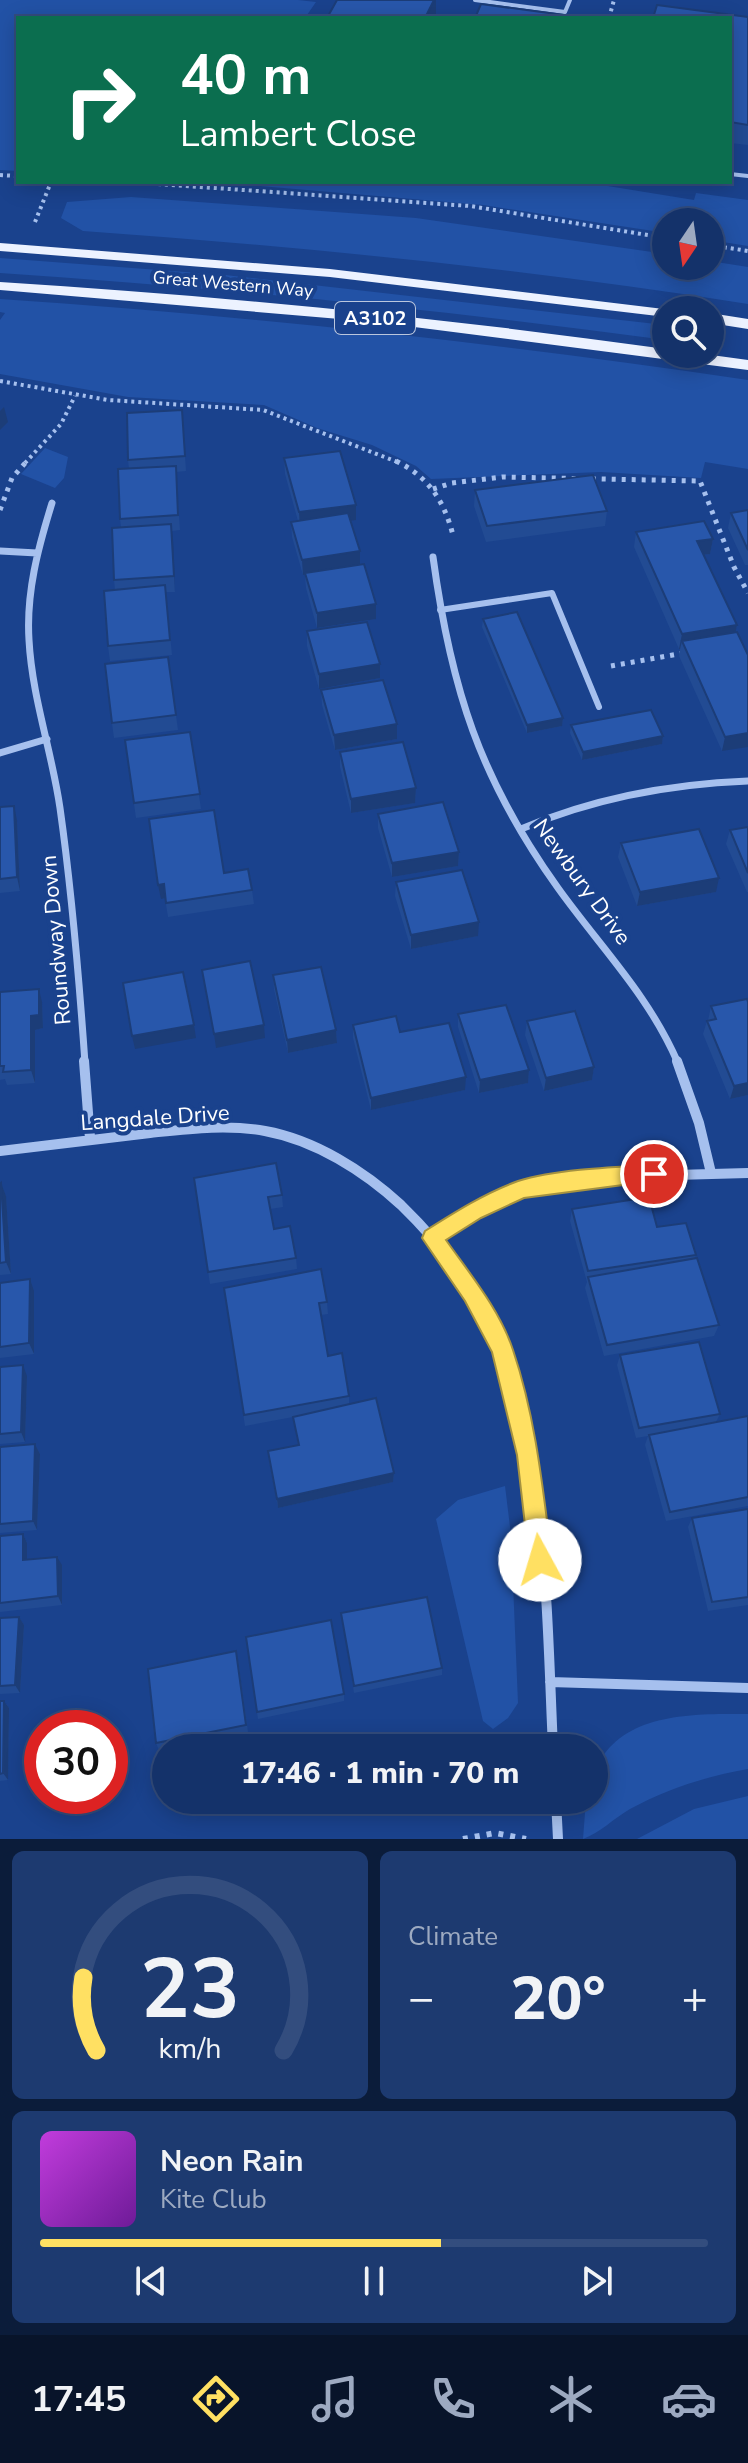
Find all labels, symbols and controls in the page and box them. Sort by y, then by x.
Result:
text: 40 m [180,37,311,114]
icon: right [48,48,152,152]
text: Lambert Close [180,110,416,159]
north arrow [652,208,724,280]
map controls [652,208,724,368]
street label: Great Western Way [152,265,315,303]
button: search [652,296,724,368]
road number: A3102 [335,302,415,334]
street label: Newbury Drive [526,813,638,951]
street label: Roundway Down [34,854,78,1026]
street label: Langdale Drive [79,1098,231,1138]
pin [620,1140,688,1208]
icon: arrive [632,1152,676,1196]
position arrow [498,1518,582,1602]
speed limit sign: 30 [24,1710,128,1814]
text: 17:46 · 1 min · 70 m [241,1753,519,1794]
text: Climate [408,1919,498,1954]
text: 23 [140,1933,240,2046]
text: 20° [510,1958,606,2040]
text: − [408,1969,434,2029]
text: + [682,1969,708,2029]
text: km/h [159,2029,221,2068]
text: Neon Rain [160,2141,304,2182]
text: Kite Club [160,2182,267,2217]
icon: previous [129,2259,173,2303]
icon: pause [352,2259,396,2303]
icon: next [575,2259,619,2303]
icon: directions [188,2371,244,2427]
icon: music [307,2371,363,2427]
icon: phone [425,2371,481,2427]
icon: climate [543,2371,599,2427]
icon: car [661,2371,717,2427]
text: 17:45 [31,2375,126,2424]

